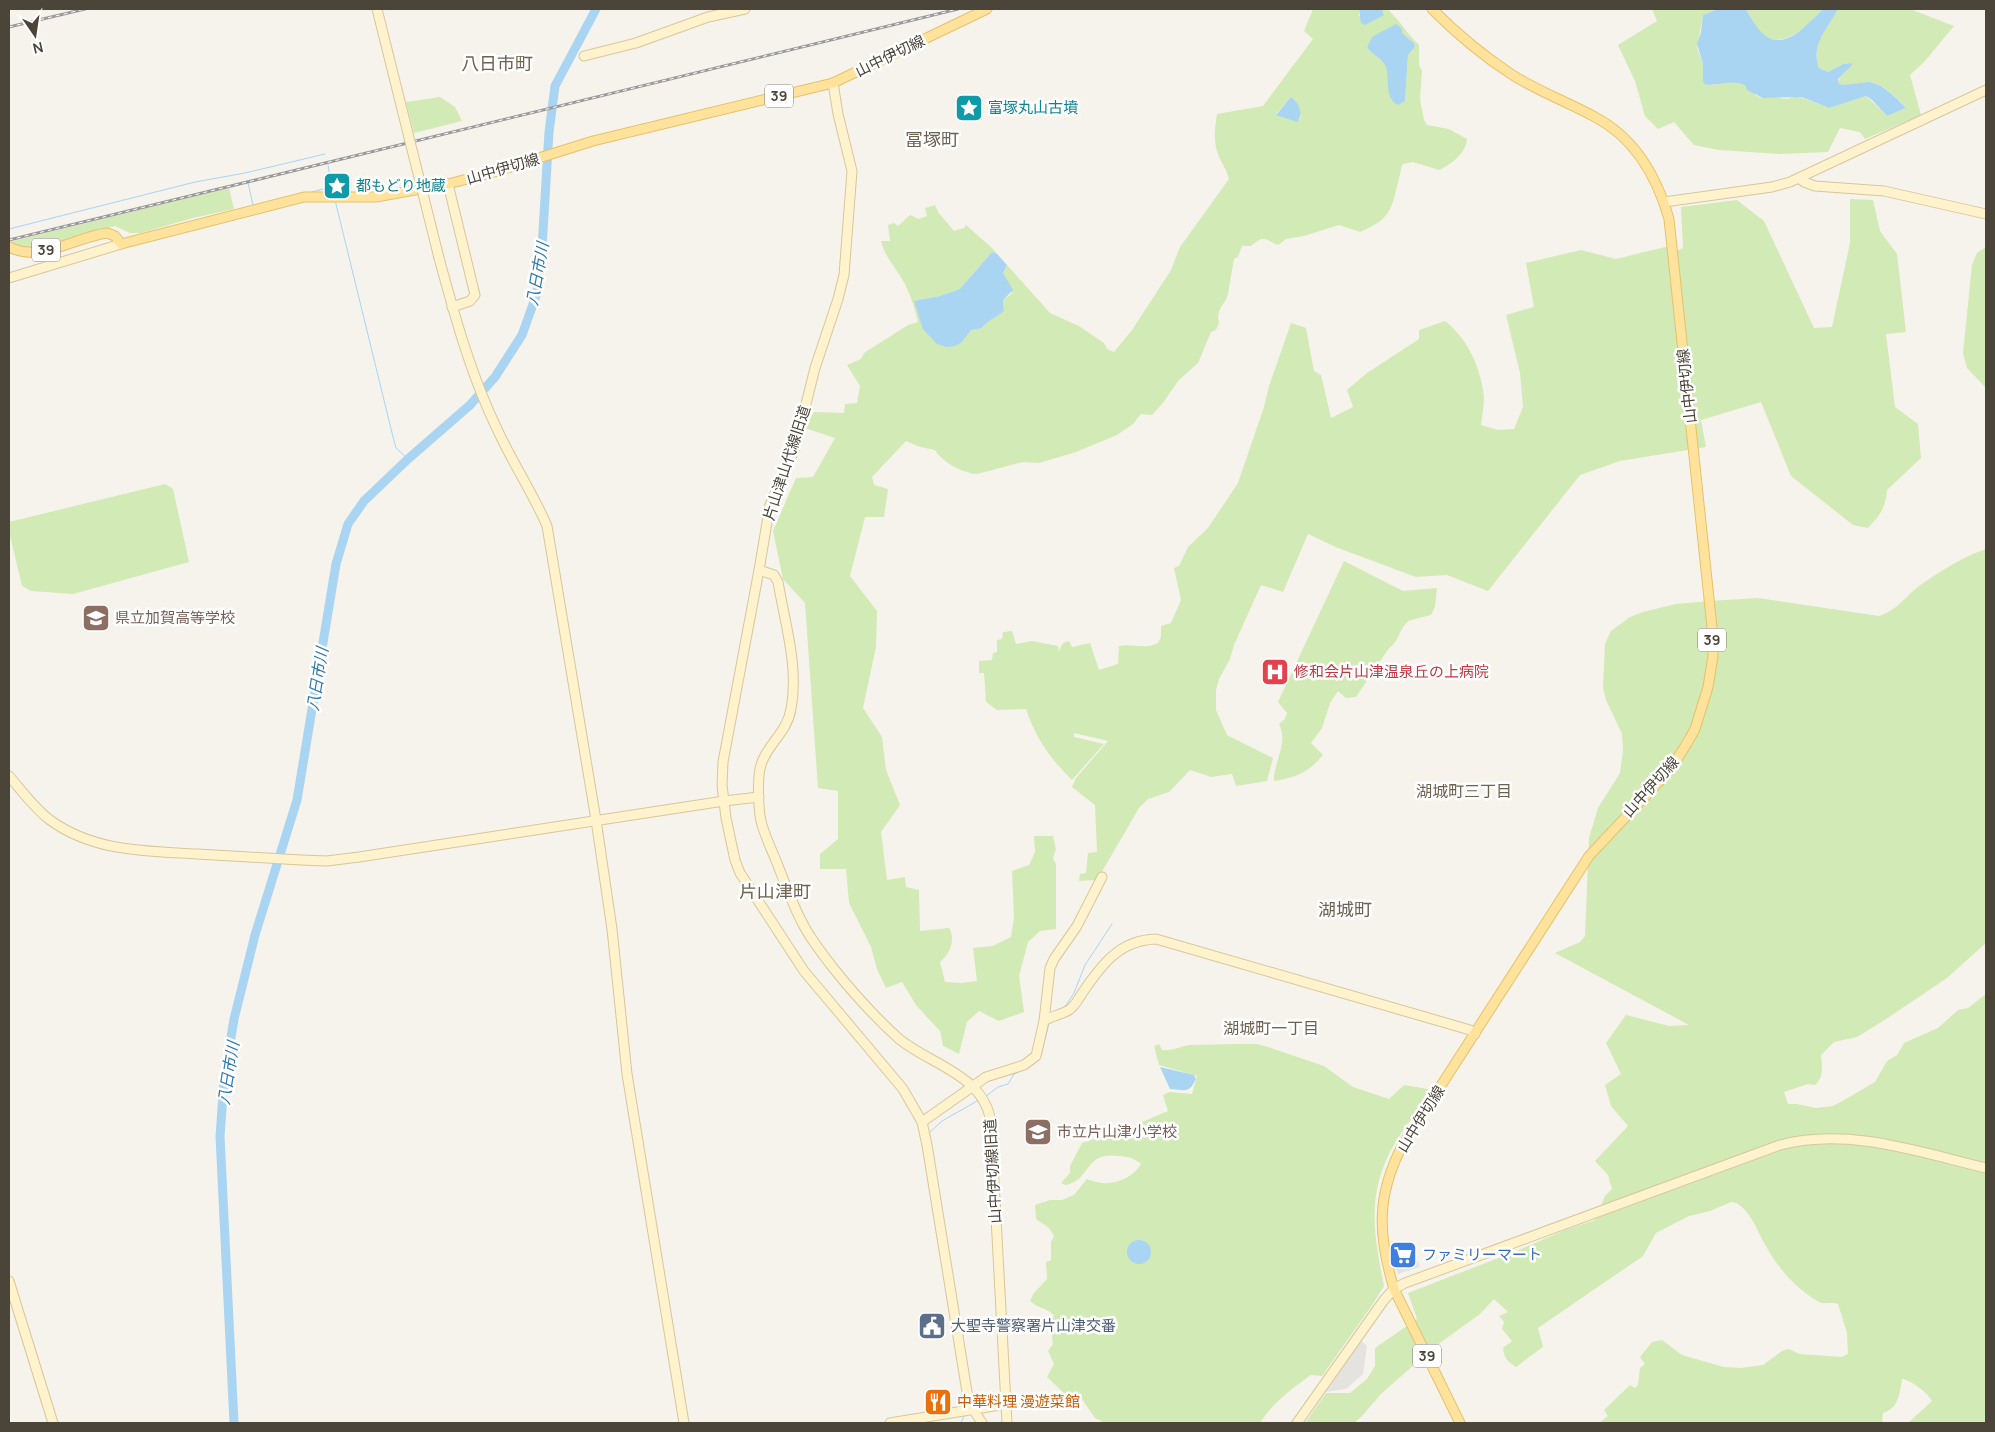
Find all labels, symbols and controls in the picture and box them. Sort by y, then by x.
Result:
north arrow [10,10,60,60]
street label: 山中伊切線 [851,30,928,81]
text: N [31,38,45,59]
district label: 八日市町 [461,51,533,75]
road number: 39 [765,84,793,108]
place icon: 富塚丸山古墳 [954,93,984,123]
place label: 富塚丸山古墳 [988,97,1078,118]
district label: 冨塚町 [905,127,959,151]
street label: 山中伊切線 [464,148,542,189]
place icon: 都もどり地蔵 [322,171,352,201]
place label: 都もどり地蔵 [356,175,446,196]
road number: 39 [32,238,60,262]
water label: 八日市川 [521,239,554,307]
street label: 山中伊切線 [1672,348,1701,424]
street label: 片山津山代線旧道 [758,403,815,523]
school or university icon: 県立加賀高等学校 [81,603,111,633]
place label: 県立加賀高等学校 [115,607,235,628]
road number: 39 [1698,628,1726,652]
water label: 八日市川 [301,644,333,712]
hospital icon: 修和会片山津温泉丘の上病院 [1260,657,1290,687]
place label: 修和会片山津温泉丘の上病院 [1294,661,1489,682]
street label: 山中伊切線 [1618,752,1684,822]
district label: 湖城町三丁目 [1416,780,1512,802]
district label: 片山津町 [739,879,811,903]
district label: 湖城町 [1318,897,1372,921]
district label: 湖城町一丁目 [1223,1017,1319,1039]
water label: 八日市川 [212,1038,244,1106]
street label: 山中伊切線 [1392,1081,1449,1156]
school or university icon: 市立片山津小学校 [1023,1117,1053,1147]
street label: 山中伊切線旧道 [979,1118,1006,1224]
place label: 市立片山津小学校 [1057,1121,1177,1142]
supermarket icon: ファミリーマート [1388,1240,1418,1270]
place label: ファミリーマート [1422,1244,1542,1265]
public building icon: 大聖寺警察署片山津交番 [917,1311,947,1341]
place label: 大聖寺警察署片山津交番 [951,1315,1116,1336]
road number: 39 [1413,1344,1441,1368]
restaurant icon: 中華料理 漫遊菜館 [923,1387,953,1417]
place label: 中華料理 漫遊菜館 [957,1391,1080,1412]

